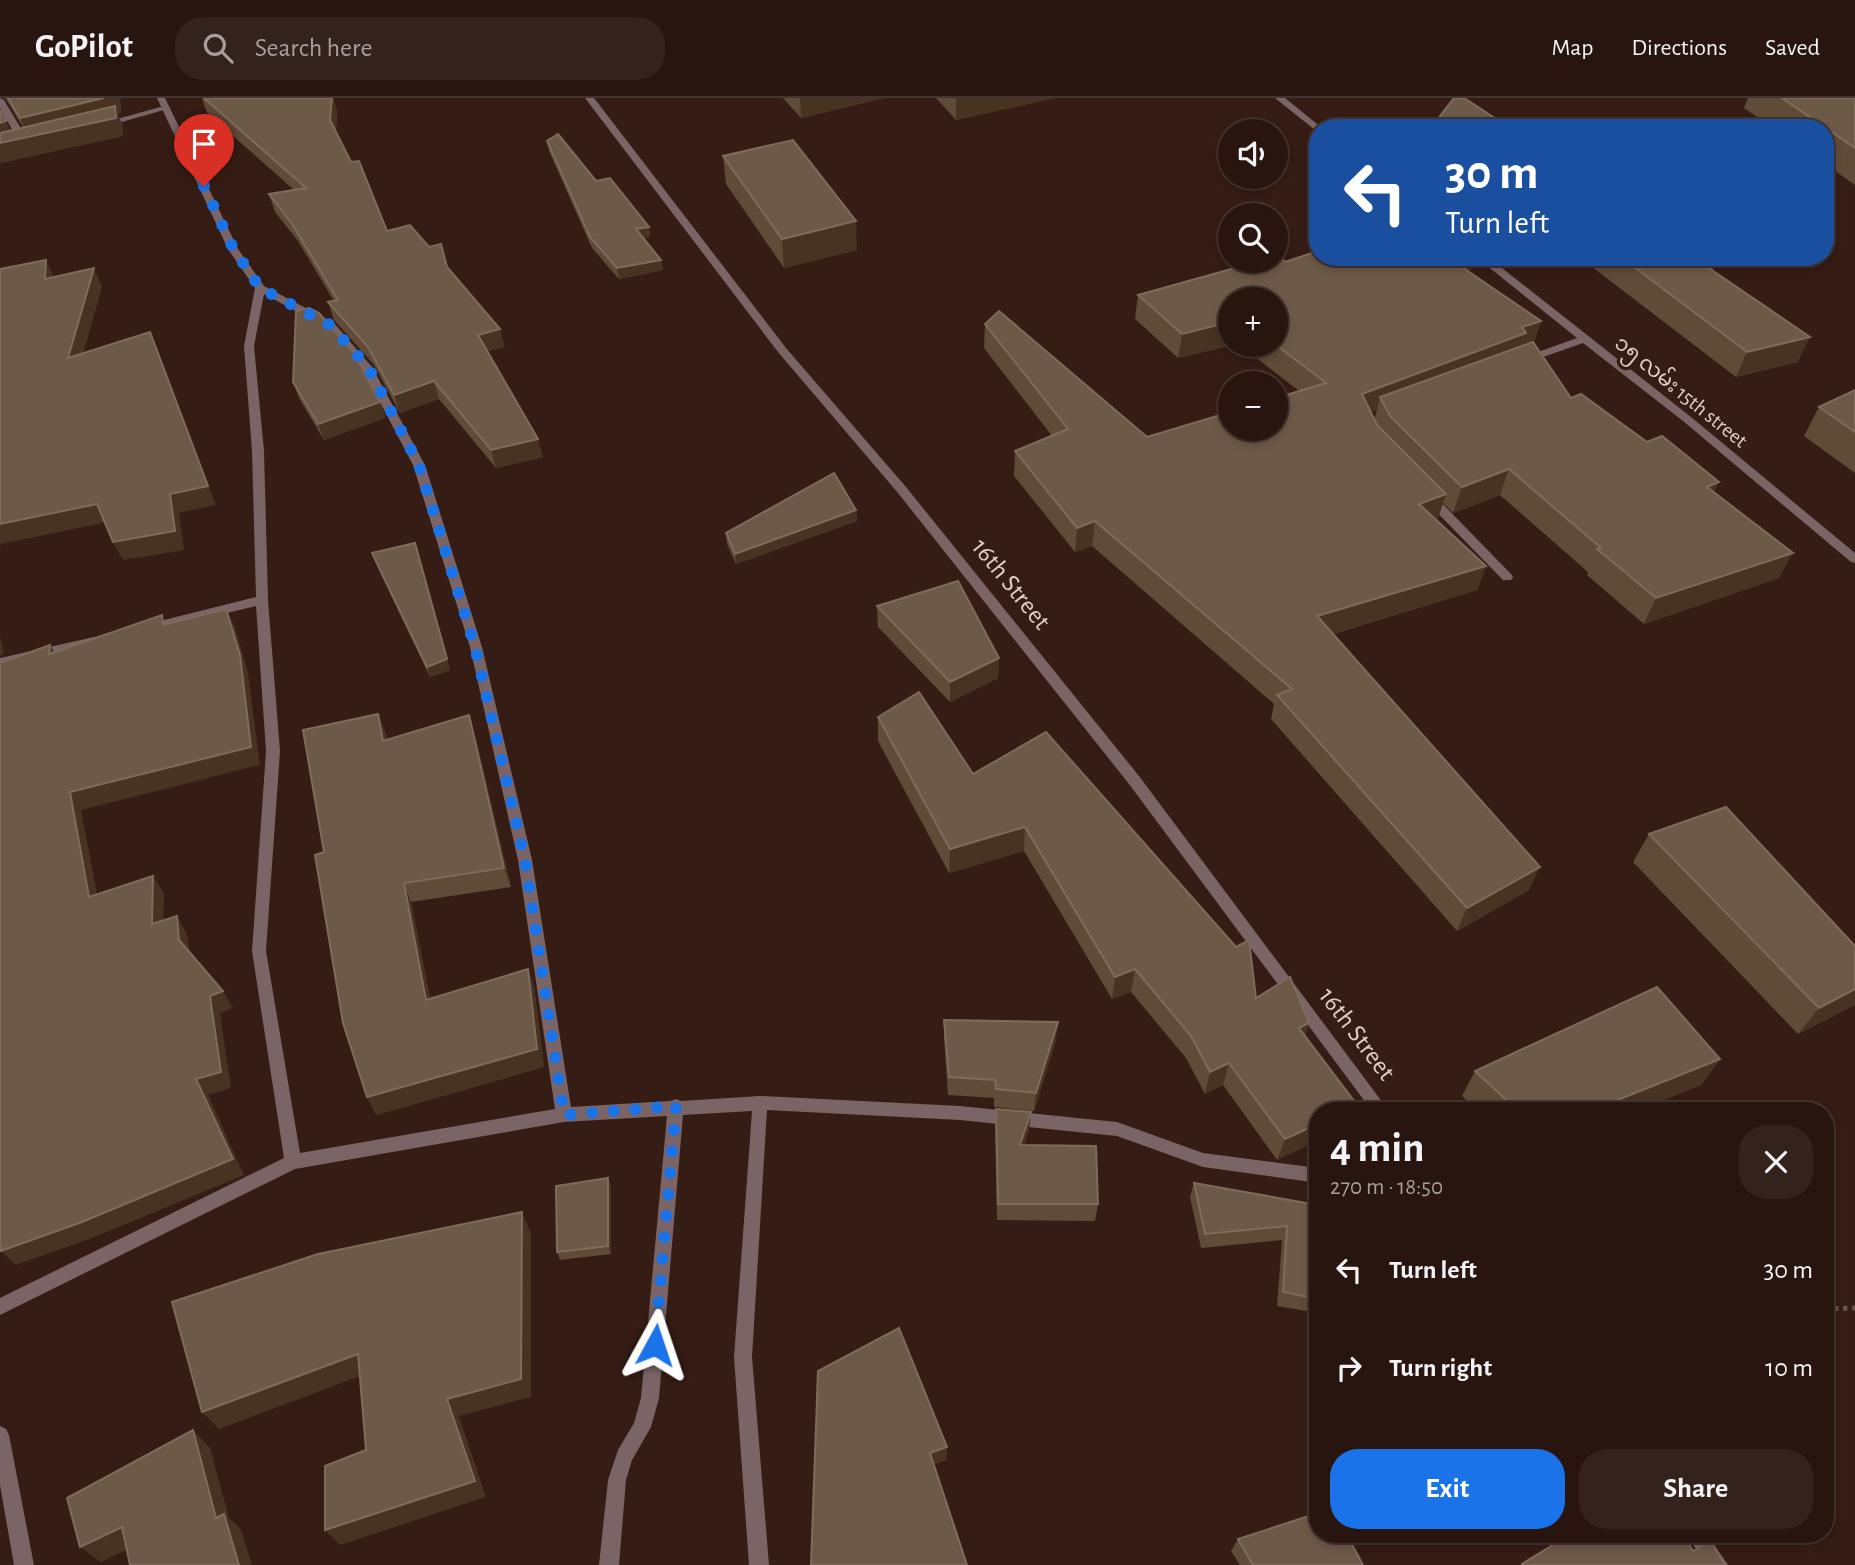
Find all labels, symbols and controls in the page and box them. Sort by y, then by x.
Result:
search box [175,17,665,80]
icon: search [199,29,237,67]
text: GoPilot [35,31,133,64]
text: Search here [255,35,372,61]
text: Map [1551,36,1593,60]
text: Directions [1631,36,1727,60]
text: Saved [1765,36,1820,60]
pin [174,114,234,186]
map controls [1218,119,1288,441]
button: sound [1218,119,1288,189]
icon: arrive [185,125,223,163]
icon: left [1330,147,1421,238]
text: 30 m [1445,149,1539,198]
button: search [1218,203,1288,273]
text: Turn left [1445,207,1549,239]
button: + [1218,287,1288,357]
street label: ၁၅ လမ်း 15th street [1607,328,1755,457]
button: − [1218,371,1288,441]
street label: 16th Street [967,534,1055,634]
street label: 16th Street [1314,983,1400,1085]
button: close [1739,1125,1813,1199]
text: 4 min [1330,1127,1425,1169]
text: 270 m · 18:50 [1330,1176,1443,1199]
icon: left [1330,1251,1368,1289]
text: Turn left [1389,1257,1477,1283]
text: 30 m [1763,1257,1813,1283]
position arrow [618,1308,692,1382]
icon: right [1330,1349,1368,1387]
text: Turn right [1389,1355,1492,1381]
text: 10 m [1765,1355,1813,1381]
button: Exit [1330,1449,1565,1529]
button: Share [1579,1449,1813,1529]

